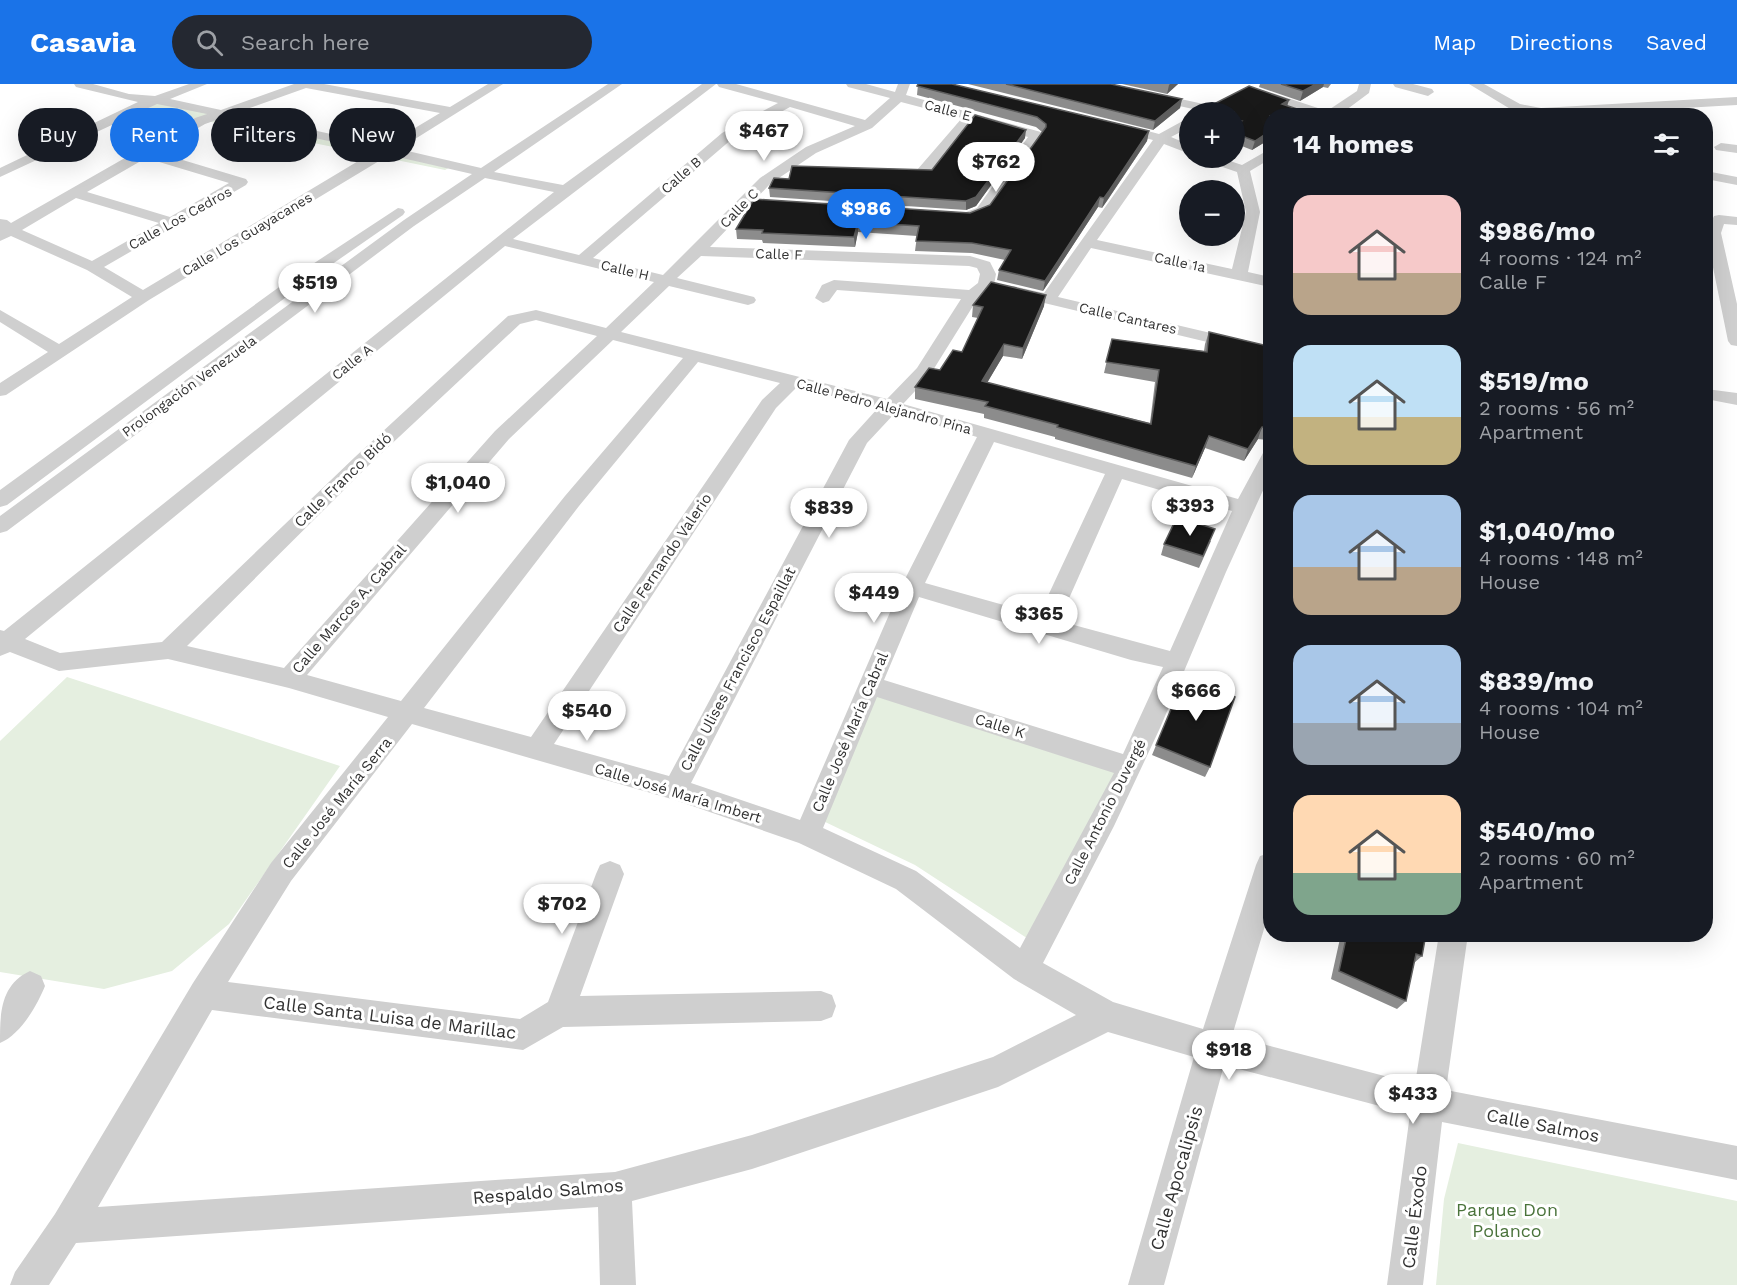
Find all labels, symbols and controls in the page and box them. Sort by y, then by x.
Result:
search box [172,15,592,69]
text: Casavia [30,26,136,59]
icon: search [193,26,226,59]
text: Search here [241,30,370,55]
text: Map [1433,30,1476,55]
text: Directions [1509,30,1613,55]
text: Saved [1646,30,1707,55]
street label: Calle E [923,96,973,124]
map controls [1179,102,1245,246]
button: + [1179,102,1245,168]
chip: Buy [18,108,98,162]
chip: Rent [110,108,199,162]
chip: Filters [211,108,317,162]
chip: New [329,108,416,162]
pin: $467 [728,111,800,162]
text: $467 [739,118,789,142]
icon: filters [1650,128,1683,161]
text: 14 homes [1293,129,1414,159]
pin: $762 [960,142,1032,193]
text: $762 [972,149,1020,173]
street label: Calle B [658,153,704,197]
button: − [1179,180,1245,246]
street label: Calle Los Cedros [126,183,234,253]
street label: Calle C [716,185,762,231]
street label: Calle Los Guayacanes [179,189,315,279]
pin: $986 [830,189,902,240]
text: $986 [841,196,891,220]
text: $986/mo [1479,216,1595,246]
icon: home [1341,219,1413,291]
street label: Calle F [755,245,803,263]
text: 4 rooms · 124 m² [1479,246,1642,270]
street label: Calle 1a [1153,249,1207,275]
street label: Calle H [599,257,651,283]
pin: $519 [279,263,351,314]
text: $519 [292,270,338,294]
text: Calle F [1479,270,1547,294]
street label: Calle Cantares [1078,299,1178,337]
street label: Prolongación Venezuela [119,332,259,440]
street label: Calle A [328,341,376,383]
text: $519/mo [1479,366,1589,396]
icon: home [1341,369,1413,441]
street label: Calle Pedro Alejandro Pina [795,375,973,437]
text: 2 rooms · 56 m² [1479,396,1634,420]
text: Apartment [1479,420,1583,444]
street label: Calle Franco Bidó [290,429,396,531]
pin: $1,040 [409,463,507,514]
text: $1,040 [425,470,491,494]
pin: $393 [1154,486,1226,537]
pin: $839 [793,488,865,539]
street label: Calle Fernando Valerio [609,490,715,636]
text: $393 [1166,493,1214,517]
text: $839 [804,495,854,519]
text: $1,040/mo [1479,516,1615,546]
icon: home [1341,519,1413,591]
street label: Calle Marcos A. Cabral [288,541,410,677]
text: 4 rooms · 148 m² [1479,546,1643,570]
street label: Calle Ulises Francisco Espaillat [676,563,800,774]
text: House [1479,570,1540,594]
pin: $449 [838,573,910,624]
text: $449 [849,580,899,604]
pin: $365 [1003,594,1075,645]
text: $365 [1015,601,1063,625]
street label: Calle José María Cabral [808,649,892,815]
text: $839/mo [1479,666,1594,696]
icon: home [1341,669,1413,741]
pin: $666 [1160,671,1232,722]
text: $666 [1171,678,1221,702]
pin: $540 [551,691,623,742]
text: 4 rooms · 104 m² [1479,696,1643,720]
text: $540 [562,698,612,722]
street label: Calle K [973,710,1027,742]
text: House [1479,720,1540,744]
street label: Calle José María Serra [278,733,396,872]
street label: Calle Antonio Duvergé [1060,736,1150,888]
street label: Calle José María Imbert [592,759,764,827]
text: $540/mo [1479,816,1595,846]
icon: home [1341,819,1413,891]
text: 2 rooms · 60 m² [1479,846,1635,870]
text: Apartment [1479,870,1583,894]
pin: $702 [526,884,598,935]
text: $702 [537,891,587,915]
street label: Calle Santa Luisa de Marillac [262,991,518,1043]
pin: $918 [1193,1030,1265,1081]
text: $918 [1206,1037,1252,1061]
pin: $433 [1377,1074,1449,1125]
text: $433 [1388,1081,1438,1105]
street label: Calle Apocalipsis [1145,1104,1207,1252]
street label: Calle Salmos [1485,1104,1601,1146]
street label: Calle Éxodo [1397,1164,1431,1270]
street label: Respaldo Salmos [472,1174,624,1208]
park label: Parque Don Polanco [1456,1199,1558,1241]

